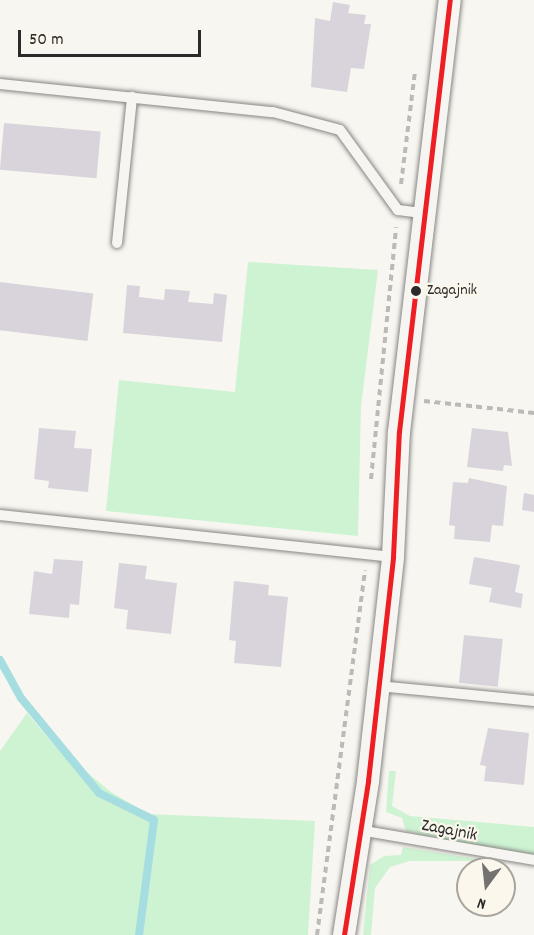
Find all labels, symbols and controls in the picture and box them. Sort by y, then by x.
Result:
scale bar [21,18,204,56]
text: 50 m [29,28,64,53]
place label: Zagajnik [427,281,477,301]
marker: Zagajnik [410,285,422,297]
street label: Zagajnik [419,816,479,848]
north arrow [456,857,516,917]
text: N [475,891,489,915]

